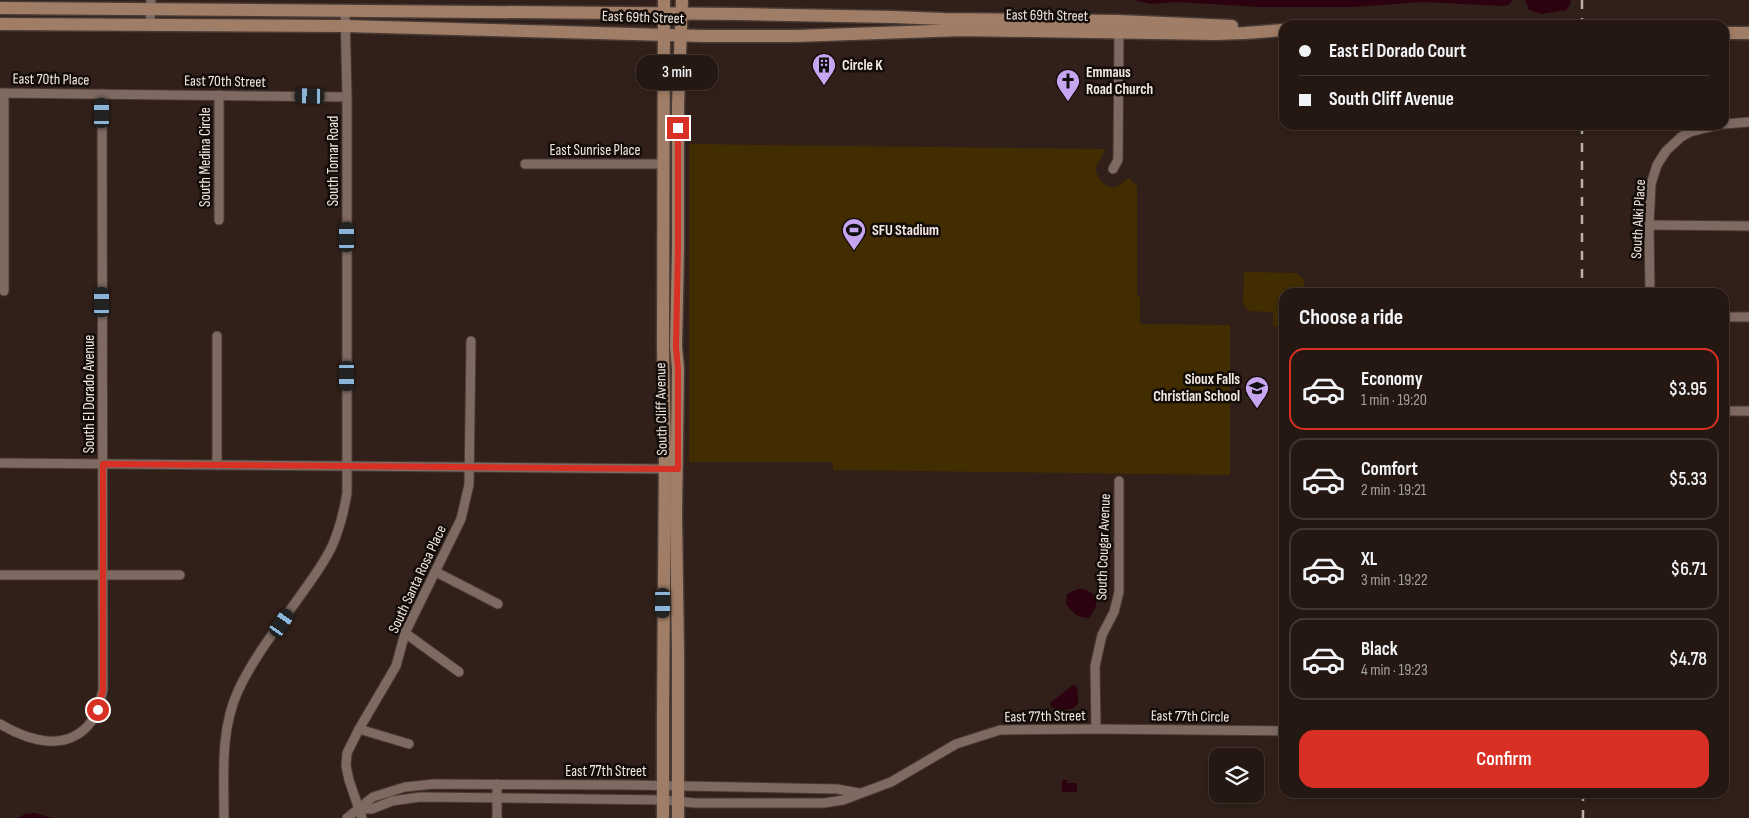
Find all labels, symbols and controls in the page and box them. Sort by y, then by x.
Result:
street label: East 69th Street [1006,5,1089,26]
street label: East 69th Street [602,7,685,28]
text: East El Dorado Court [1329,40,1466,63]
building icon: Circle K [811,52,837,86]
callout: 3 min [637,56,719,90]
place label: Circle K [842,56,883,75]
text: 3 min [662,63,692,82]
place label: Emmaus Road Church [1086,63,1153,99]
church icon: Emmaus Road Church [1055,68,1081,102]
street label: East 70th Place [12,69,90,90]
street label: East 70th Street [184,71,266,92]
car [294,88,325,104]
text: South Cliff Avenue [1329,88,1454,111]
car [94,98,109,128]
street label: South Medina Circle [196,107,215,207]
street label: South Tomar Road [324,116,343,206]
route end [667,117,689,139]
street label: East Sunrise Place [550,141,640,160]
street label: South Alki Place [1627,179,1650,259]
sports icon: SFU Stadium [841,217,867,251]
place label: SFU Stadium [872,221,939,240]
car [339,222,354,252]
car [94,287,109,317]
text: Choose a ride [1299,304,1403,331]
street label: South El Dorado Avenue [80,335,99,453]
car [339,361,354,391]
street label: South Cliff Avenue [651,362,672,456]
icon: car [1301,367,1346,412]
text: Economy [1361,368,1423,391]
place label: Sioux Falls Christian School [1153,370,1240,406]
school or university icon: Sioux Falls Christian School [1244,375,1270,409]
text: $3.95 [1669,378,1707,401]
text: 1 min · 19:20 [1361,391,1427,410]
icon: car [1301,457,1346,502]
text: Comfort [1361,458,1418,481]
text: $5.33 [1669,468,1707,491]
text: 2 min · 19:21 [1361,481,1426,500]
street label: South Cougar Avenue [1092,493,1115,601]
street label: South Santa Rosa Place [384,522,451,636]
icon: car [1301,547,1346,592]
text: XL [1361,548,1377,571]
text: $6.71 [1671,558,1707,581]
text: 3 min · 19:22 [1361,571,1428,590]
car [655,588,670,618]
car [267,606,296,640]
icon: car [1301,637,1346,682]
text: Black [1361,638,1398,661]
text: $4.78 [1669,648,1707,671]
text: 4 min · 19:23 [1361,661,1428,680]
route start [87,699,109,721]
street label: East 77th Street [1004,706,1086,727]
street label: East 77th Circle [1151,706,1229,727]
button: Confirm [1299,730,1709,788]
map controls [1209,748,1264,803]
button: layers [1209,748,1264,803]
street label: East 77th Street [565,762,647,781]

